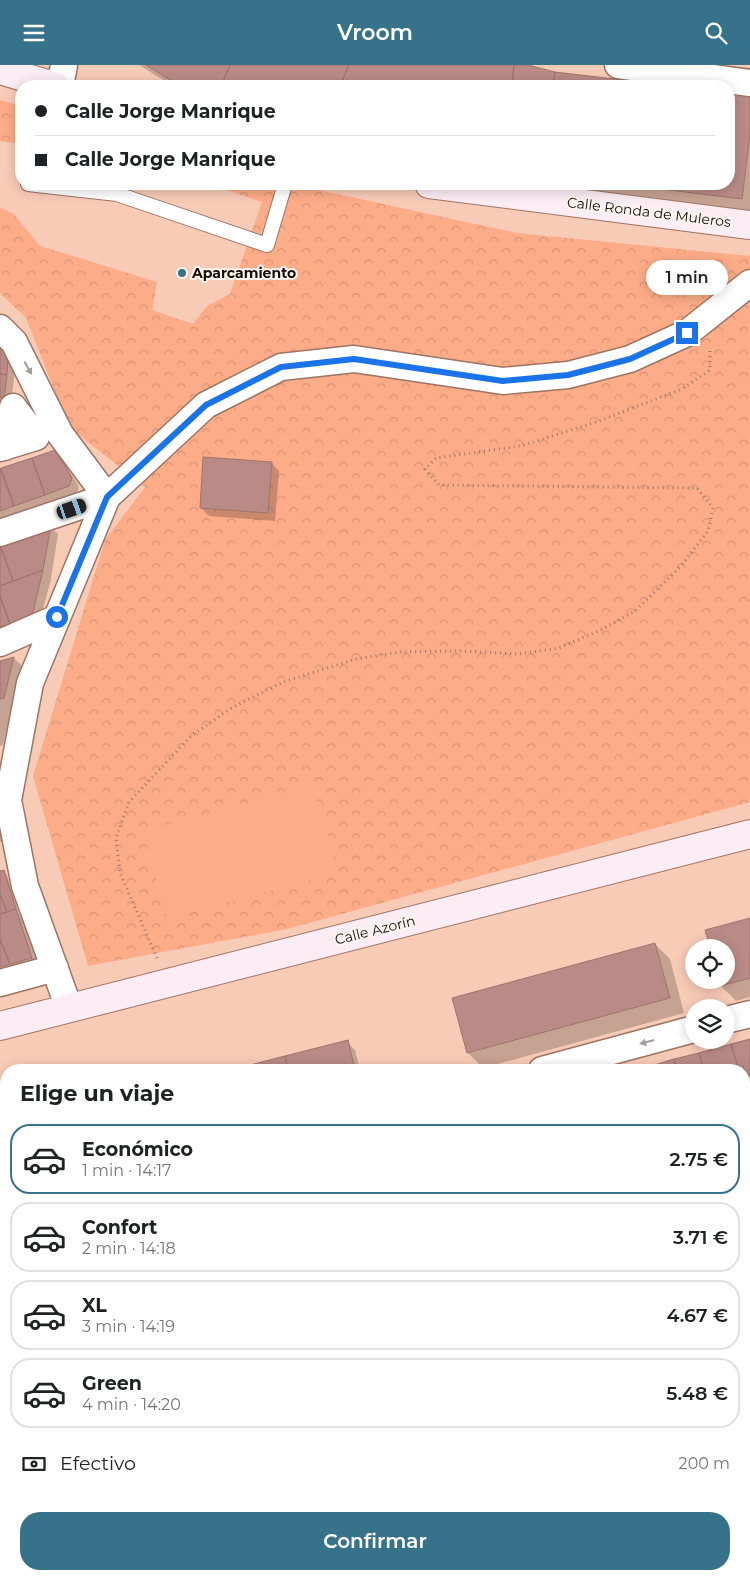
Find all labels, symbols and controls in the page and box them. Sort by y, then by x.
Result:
icon: menu [20,19,48,47]
text: Vroom [337,19,413,46]
icon: search [702,19,730,47]
text: Calle Jorge Manrique [65,100,276,123]
text: Calle Jorge Manrique [65,148,276,171]
street label: Calle Ronda de Muleros [566,193,732,231]
callout: 1 min [646,261,728,295]
place label: Aparcamiento [191,264,296,282]
marker: Aparcamiento [176,267,188,279]
text: 1 min [666,268,708,287]
route end [676,322,698,344]
one-way arrow [24,360,32,375]
car [55,497,88,521]
route start [46,606,68,628]
street label: Calle Azorín [333,911,417,949]
map controls [685,939,735,1049]
button: locate [685,939,735,989]
button: layers [685,999,735,1049]
one-way arrow [639,1038,654,1046]
text: Elige un viaje [20,1080,174,1107]
icon: car [22,1137,67,1182]
text: Económico [82,1138,193,1161]
text: 2.75 € [670,1148,728,1171]
text: 1 min · 14:17 [82,1161,172,1180]
icon: car [22,1215,67,1260]
text: Confort [82,1216,157,1239]
text: 3.71 € [673,1226,728,1249]
text: 2 min · 14:18 [82,1239,176,1258]
icon: car [22,1293,67,1338]
text: XL [82,1294,107,1317]
text: 4.67 € [666,1304,728,1327]
text: 3 min · 14:19 [82,1317,175,1336]
icon: car [22,1371,67,1416]
text: Green [82,1372,142,1395]
text: 5.48 € [666,1382,728,1405]
text: 4 min · 14:20 [82,1395,181,1414]
icon: cash [20,1450,48,1478]
text: Efectivo [60,1452,136,1475]
text: 200 m [679,1454,730,1473]
button: Confirmar [20,1512,730,1570]

